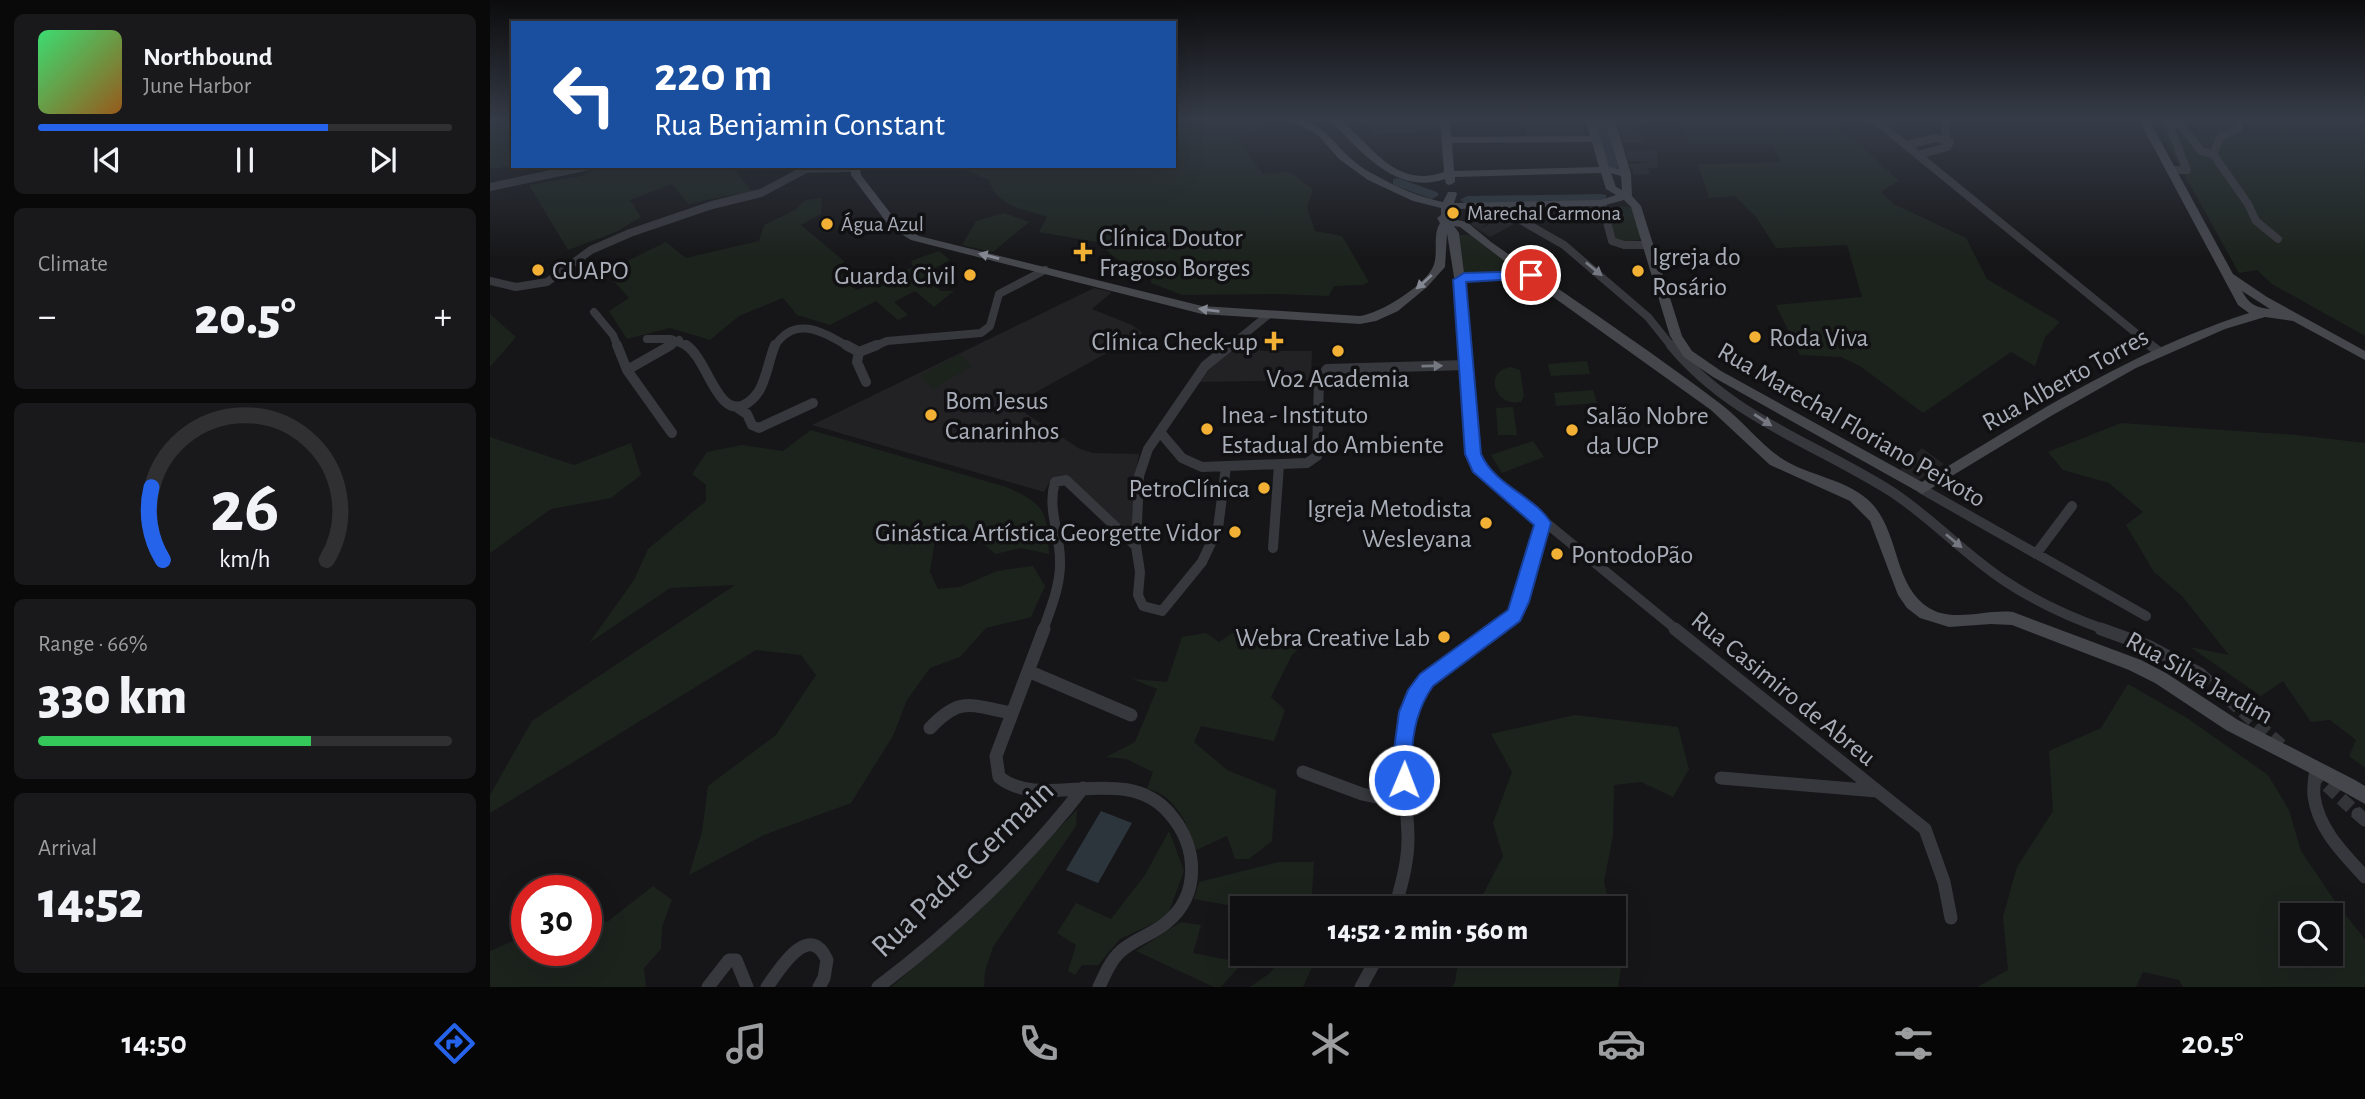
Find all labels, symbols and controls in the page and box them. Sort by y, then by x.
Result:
text: Northbound [143,44,272,70]
icon: left [539,49,630,140]
text: 220 m [654,51,773,100]
text: June Harbor [143,75,251,98]
text: Rua Benjamin Constant [654,109,945,141]
icon: previous [88,141,126,179]
icon: pause [226,141,264,179]
icon: next [364,141,402,179]
place label: Marechal Carmona [1467,203,1622,224]
marker: Marechal Carmona [1445,205,1461,221]
place label: Água Azul [841,212,924,235]
marker: Água Azul [819,216,835,232]
place label: Clínica Doutor Fragoso Borges [1099,225,1250,281]
marker: Clínica Doutor Fragoso Borges [1073,242,1093,262]
place label: Igreja do Rosário [1652,244,1741,300]
pin [1501,245,1561,305]
one-way arrow [977,250,999,261]
text: Climate [38,253,108,276]
icon: arrive [1512,256,1550,294]
place label: GUAPO [552,258,629,284]
marker: GUAPO [530,262,546,278]
one-way arrow [1584,262,1602,277]
place label: Guarda Civil [834,263,956,289]
marker: Igreja do Rosário [1630,263,1646,279]
marker: Guarda Civil [962,267,978,283]
one-way arrow [1415,274,1432,289]
text: 20.5° [194,291,296,343]
text: − [38,298,56,336]
text: + [434,298,452,336]
one-way arrow [1198,305,1220,316]
street label: Rua Alberto Torres [1978,324,2153,436]
place label: Roda Viva [1769,325,1869,351]
place label: Clínica Check-up [1091,329,1258,355]
marker: Roda Viva [1747,329,1763,345]
marker: Clínica Check-up [1264,331,1284,351]
street label: Rua Marechal Floriano Peixoto [1713,338,1990,512]
marker: Vo2 Academia [1330,343,1346,359]
one-way arrow [1421,360,1443,372]
place label: Vo2 Academia [1266,366,1410,392]
place label: Bom Jesus Canarinhos [945,388,1059,444]
place label: Inea - Instituto Estadual do Ambiente [1221,402,1444,458]
place label: Salão Nobre da UCP [1586,403,1709,459]
marker: Bom Jesus Canarinhos [923,407,939,423]
one-way arrow [1753,413,1772,426]
marker: Inea - Instituto Estadual do Ambiente [1199,421,1215,437]
marker: Salão Nobre da UCP [1564,422,1580,438]
text: 26 [210,472,280,545]
place label: PetroClínica [1128,476,1250,502]
marker: PetroClínica [1256,480,1272,496]
place label: Igreja Metodista Wesleyana [1307,496,1472,552]
marker: Igreja Metodista Wesleyana [1478,515,1494,531]
place label: Ginástica Artística Georgette Vidor [875,520,1222,546]
marker: Ginástica Artística Georgette Vidor [1227,524,1243,540]
one-way arrow [1945,533,1962,548]
place label: PontodoPão [1571,542,1693,568]
text: km/h [219,546,271,571]
marker: PontodoPão [1549,546,1565,562]
street label: Rua Casimiro de Abreu [1686,607,1881,771]
place label: Webra Creative Lab [1235,625,1430,651]
street label: Rua Silva Jardim [2122,627,2277,729]
marker: Webra Creative Lab [1436,629,1452,645]
text: Range · 66% [38,633,148,656]
text: 330 km [38,671,187,723]
position arrow [1367,743,1441,817]
street label: Rua Padre Germain [866,774,1060,963]
text: Arrival [38,837,97,860]
text: 14:52 [38,875,143,927]
speed limit sign: 30 [511,875,602,966]
map controls [2280,903,2343,966]
button: search [2280,903,2343,966]
text: 14:52 · 2 min · 560 m [1328,918,1528,944]
icon: directions [430,1019,479,1068]
icon: music [722,1019,771,1068]
icon: phone [1014,1019,1063,1068]
icon: climate [1306,1019,1355,1068]
icon: car [1597,1019,1646,1068]
icon: filters [1889,1019,1938,1068]
text: 14:50 [121,1027,187,1059]
text: 20.5° [2181,1027,2244,1059]

